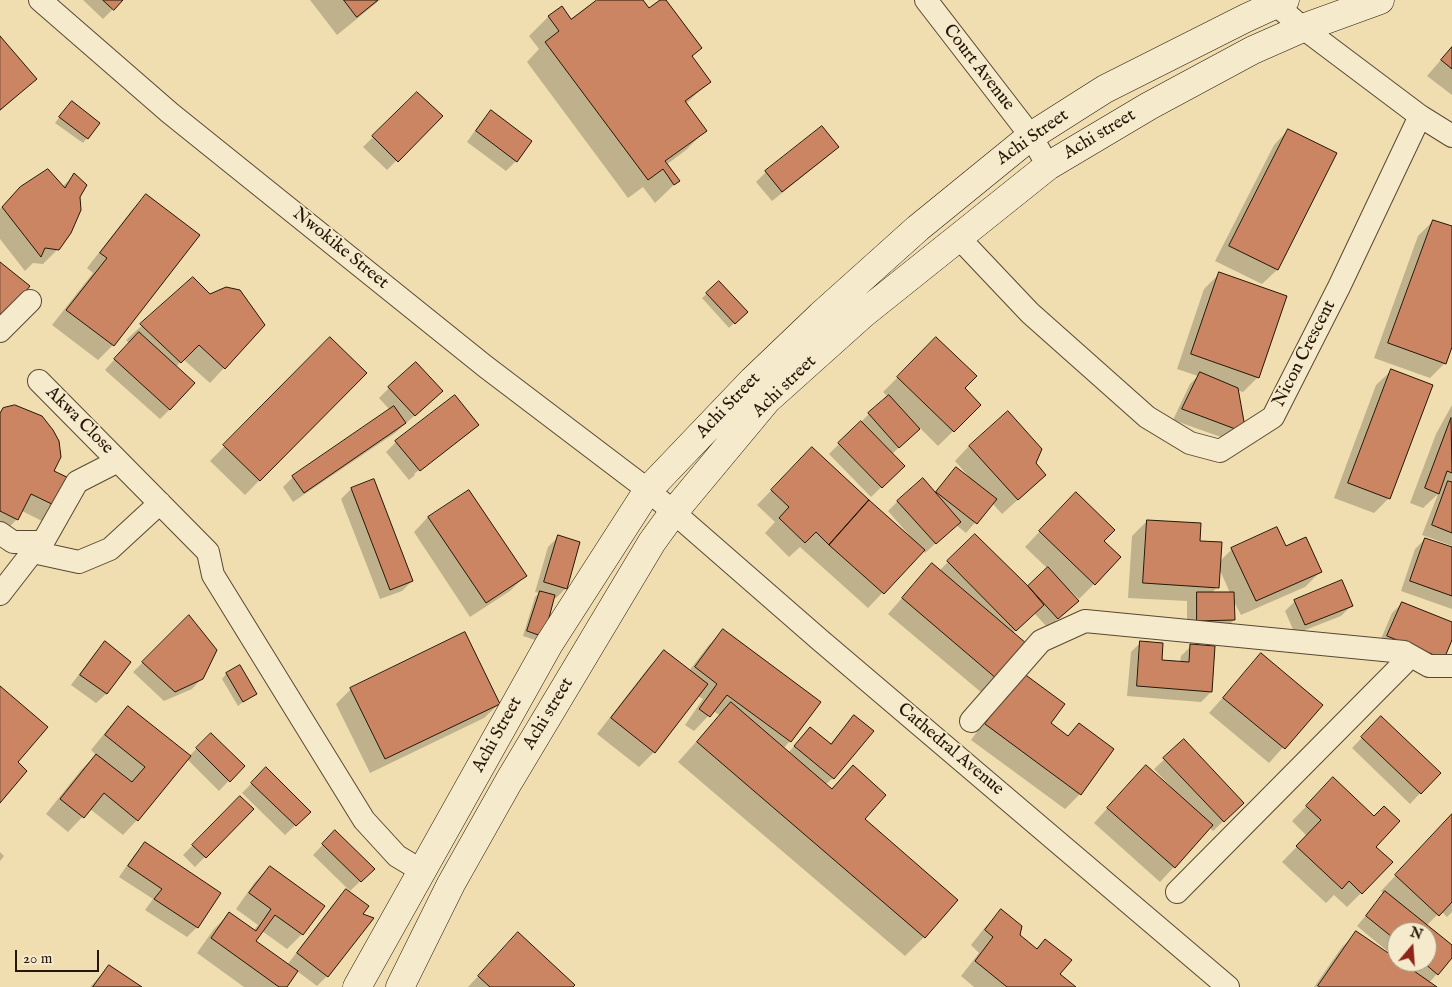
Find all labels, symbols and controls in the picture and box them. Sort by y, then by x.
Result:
street label: Court Avenue [938,21,1018,115]
street label: Achi Street [993,105,1073,171]
street label: Achi street [1060,105,1140,165]
street label: Nwokike Street [288,204,392,294]
street label: Nicon Crescent [1269,297,1341,411]
street label: Achi street [749,351,821,423]
street label: Achi Street [692,369,766,443]
street label: Akwa Close [41,383,117,459]
street label: Achi street [519,674,579,754]
street label: Achi Street [468,693,528,777]
street label: Cathedral Avenue [892,699,1008,801]
north arrow [1387,922,1437,972]
text: N [1408,923,1425,944]
scale bar [18,940,101,972]
text: 20 m [23,949,52,968]

